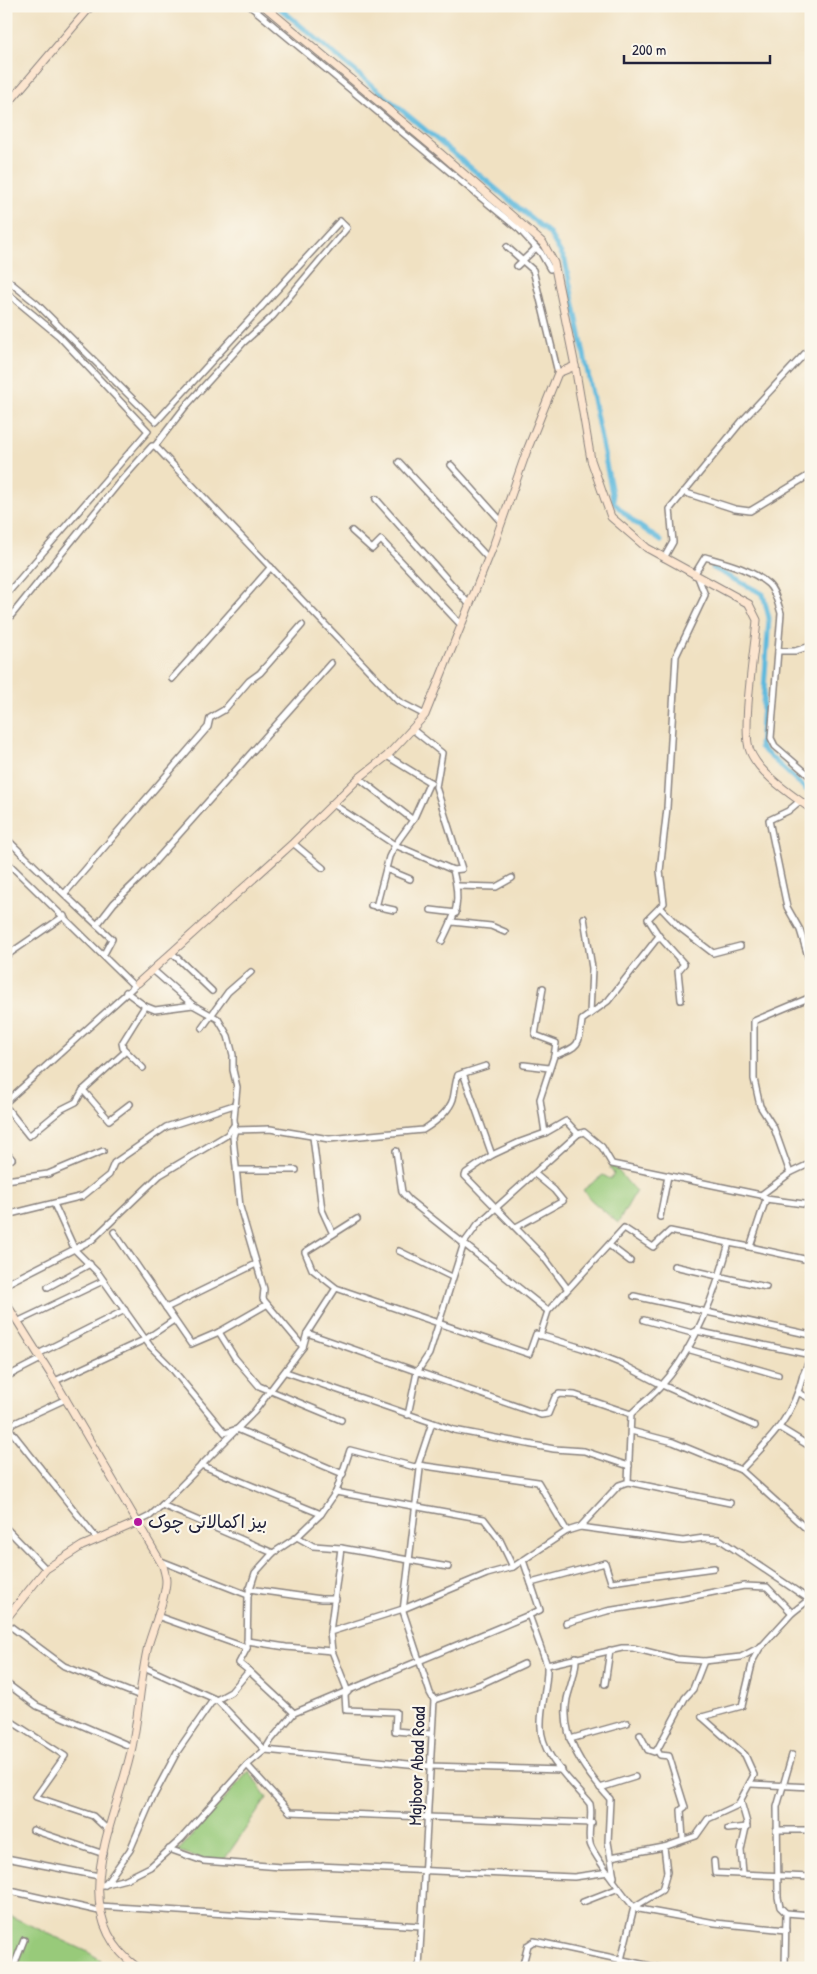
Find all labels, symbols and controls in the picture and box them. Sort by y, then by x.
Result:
scale bar [624,32,771,64]
text: 200 m [632,39,666,60]
place label: بیز اکمالاتی چوک [148,1509,267,1534]
marker: بیز اکمالاتی چوک [132,1516,144,1528]
street label: Majboor Abad Road [402,1706,431,1826]

